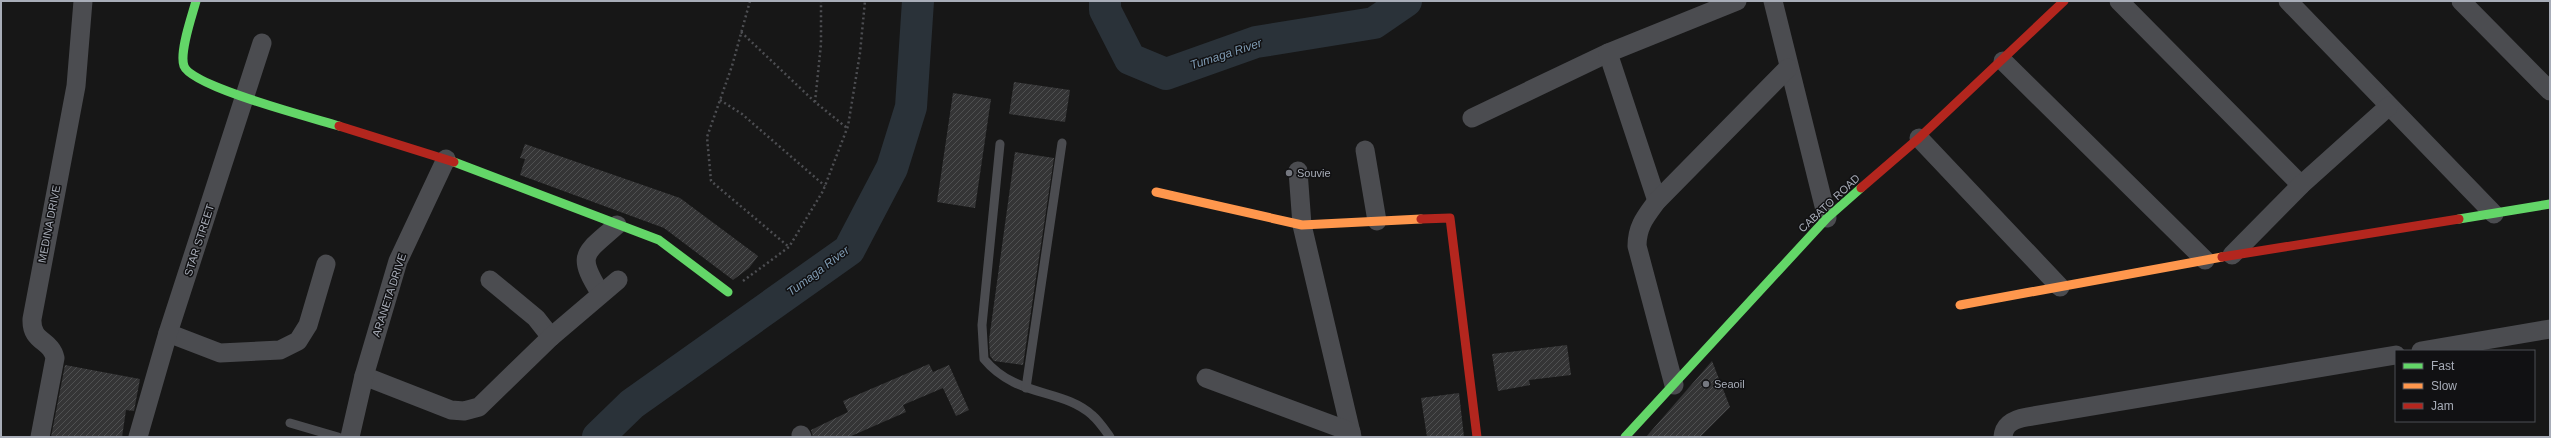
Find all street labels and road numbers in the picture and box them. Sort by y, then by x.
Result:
street label: CABATO ROAD [1796,172,1862,234]
street label: MEDINA DRIVE [36,184,62,264]
street label: STAR STREET [182,202,216,278]
street label: ARANETA DRIVE [370,252,408,338]

